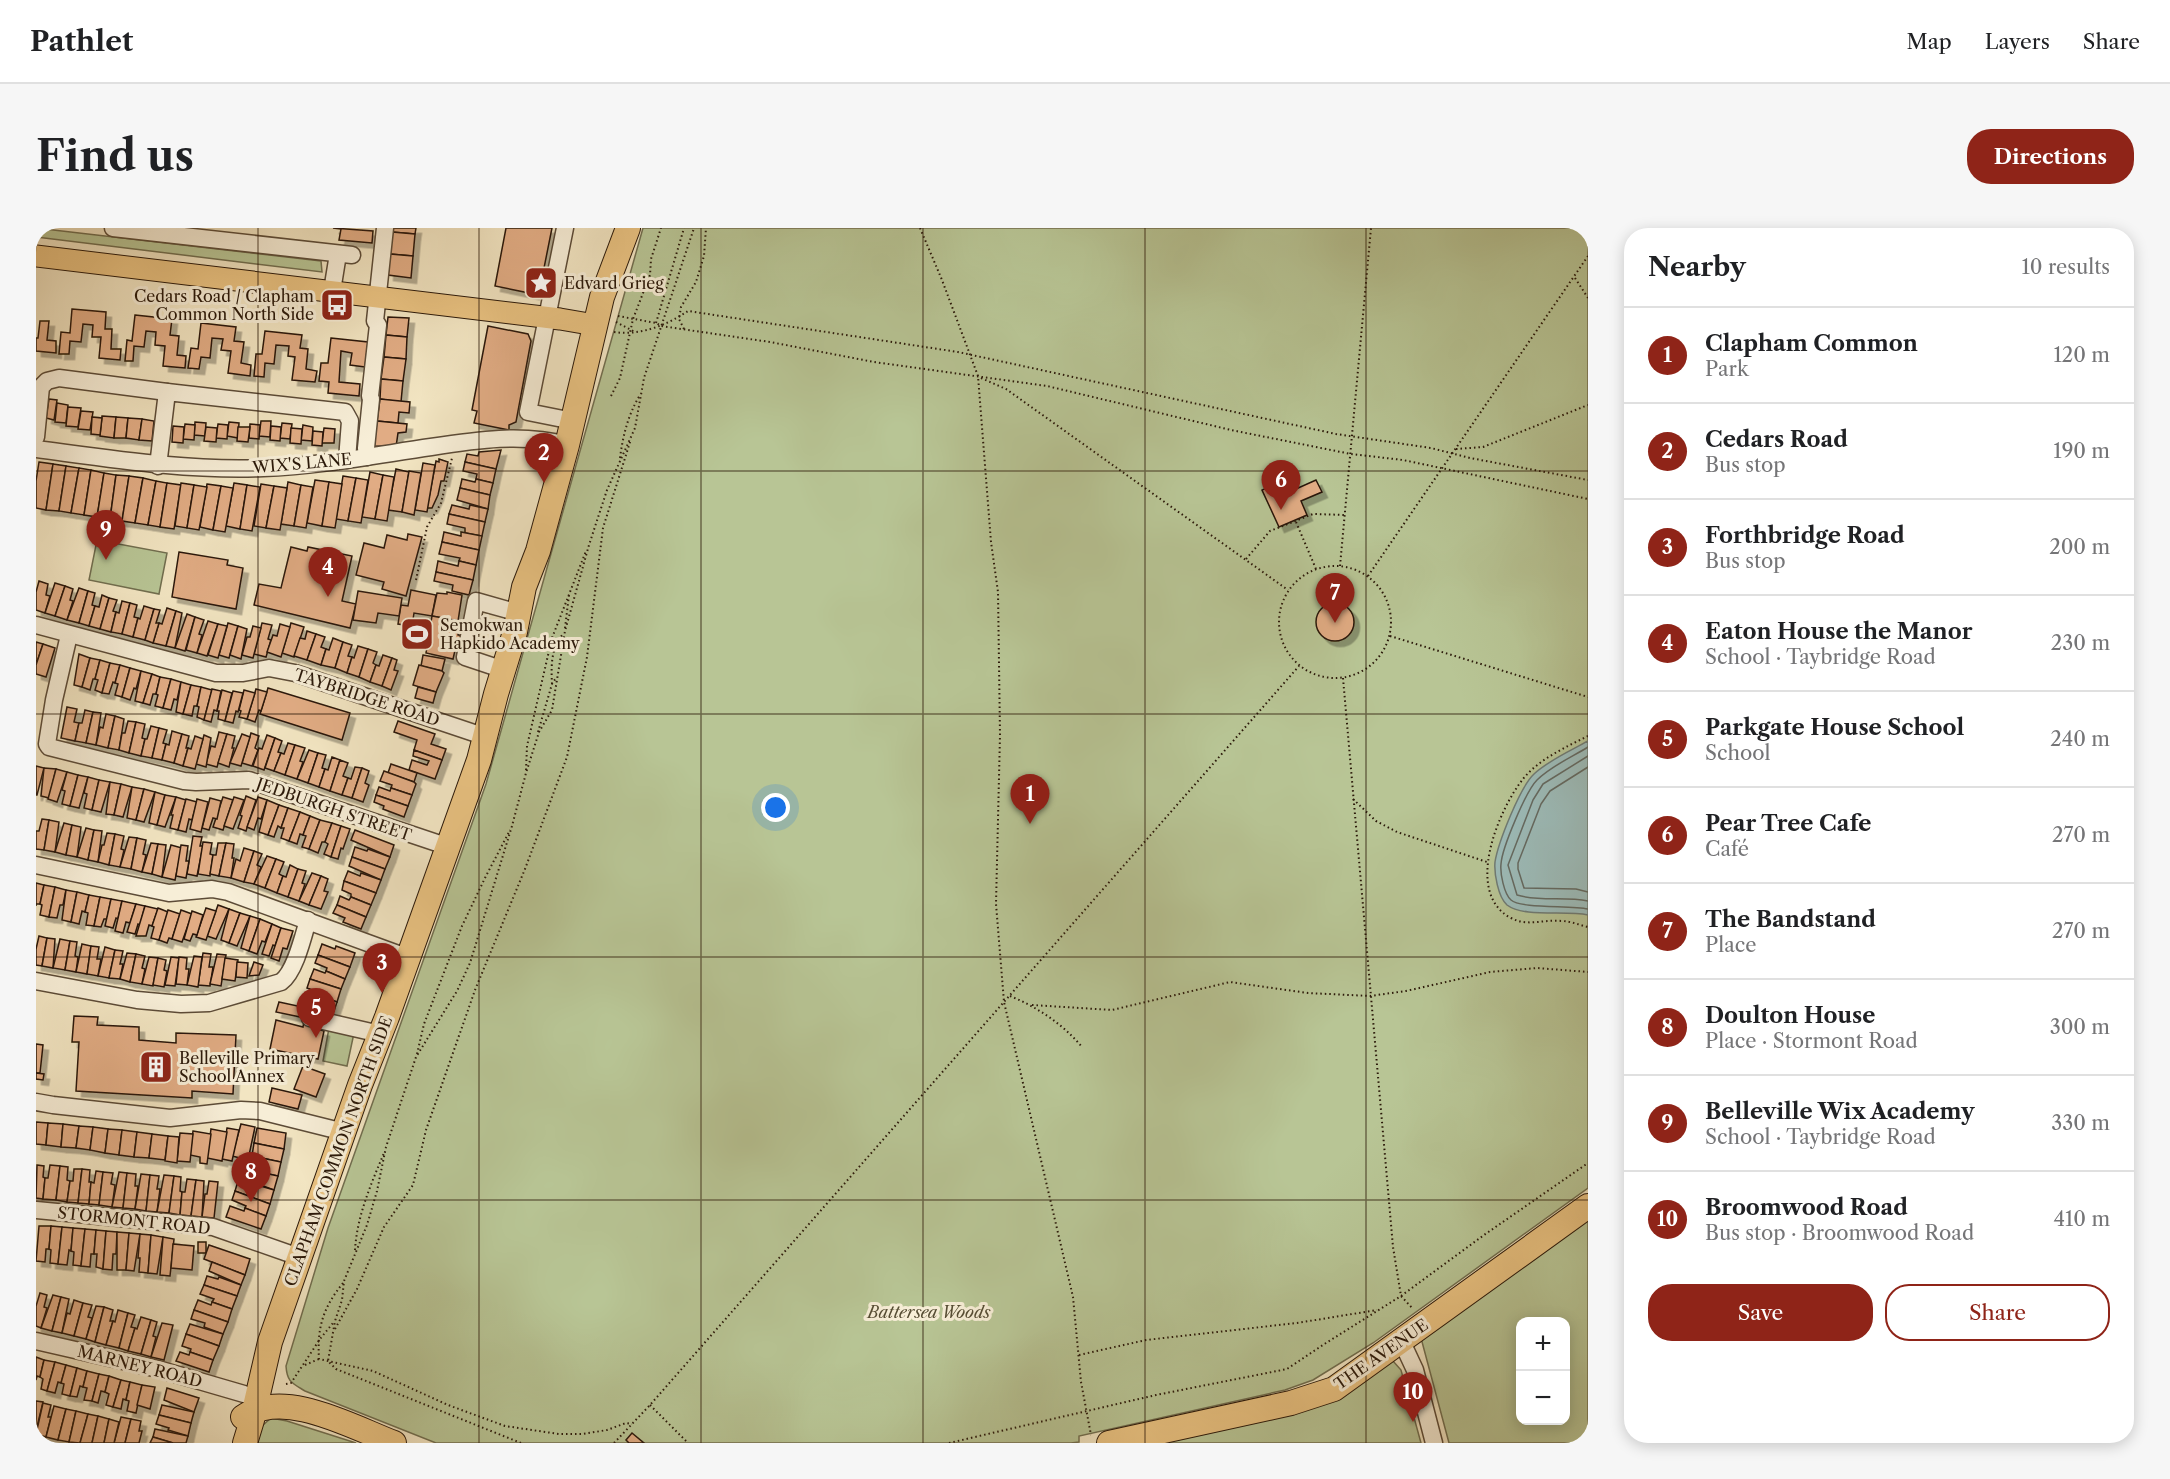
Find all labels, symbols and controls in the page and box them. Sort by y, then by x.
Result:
text: Pathlet [30,24,133,58]
text: Map [1907,29,1952,54]
text: Layers [1985,29,2050,54]
text: Share [2083,29,2140,54]
button: Directions [1967,129,2134,184]
text: Find us [36,130,194,182]
text: Nearby [1648,251,1746,283]
text: 10 results [2021,255,2110,279]
place icon: Edvard Grieg [523,265,559,301]
place label: Edvard Grieg [564,273,664,293]
place label: Cedars Road / Clapham Common North Side [134,286,314,324]
bus stop icon: Cedars Road / Clapham Common North Side [319,287,355,323]
text: Clapham Common [1705,330,1918,357]
text: 1 [1663,343,1672,367]
text: 120 m [2053,343,2110,367]
text: Park [1705,357,1748,381]
text: Cedars Road [1705,426,1848,453]
pin: 2 [524,434,564,483]
text: 2 [1662,439,1673,463]
text: 190 m [2053,439,2110,463]
street label: WIX'S LANE [250,449,353,477]
text: Bus stop [1705,453,1786,477]
pin: 6 [1262,460,1300,510]
pin: 9 [86,510,126,560]
text: Forthbridge Road [1705,522,1905,549]
text: 3 [1662,535,1673,559]
text: 200 m [2049,535,2110,559]
pin: 4 [308,548,348,597]
text: Bus stop [1705,549,1786,573]
pin: 7 [1316,574,1354,623]
place label: Semokwan Hapkido Academy [440,615,581,653]
sports icon: Semokwan Hapkido Academy [399,616,435,652]
text: Eaton House the Manor [1705,618,1972,645]
text: 4 [1662,631,1673,655]
text: 230 m [2051,631,2110,655]
text: School · Taybridge Road [1705,645,1936,669]
street label: TAYBRIDGE ROAD [292,664,442,730]
text: Parkgate House School [1705,714,1964,741]
text: 5 [1662,727,1673,751]
text: 240 m [2050,727,2110,751]
text: School [1705,741,1770,765]
street label: JEDBURGH STREET [251,772,414,845]
pin: 1 [1010,774,1050,824]
your location [761,793,790,822]
text: Pear Tree Cafe [1705,810,1871,837]
text: 6 [1662,823,1673,847]
text: 270 m [2052,823,2110,847]
text: Café [1705,837,1749,861]
text: The Bandstand [1705,906,1876,933]
text: 7 [1662,919,1673,943]
text: 270 m [2052,919,2110,943]
text: Place [1705,933,1756,957]
pin: 3 [362,944,402,993]
pin: 5 [296,988,336,1038]
text: Doulton House [1705,1002,1875,1029]
street label: CLAPHAM COMMON NORTH SIDE [280,1013,396,1289]
text: 8 [1661,1015,1674,1039]
text: 300 m [2050,1015,2110,1039]
text: Place · Stormont Road [1705,1029,1918,1053]
place label: Belleville Primary School Annex [179,1048,316,1086]
building icon: Belleville Primary School Annex [138,1049,174,1085]
text: Belleville Wix Academy [1705,1098,1974,1125]
text: 9 [1662,1111,1673,1135]
text: 330 m [2051,1111,2110,1135]
text: School · Taybridge Road [1705,1125,1936,1149]
pin: 8 [232,1152,270,1202]
text: Broomwood Road [1705,1194,1908,1221]
street label: STORMONT ROAD [57,1202,212,1238]
text: 10 [1657,1207,1678,1231]
text: 410 m [2053,1207,2110,1231]
text: Bus stop · Broomwood Road [1705,1221,1974,1245]
button: Save [1648,1284,1873,1341]
button: Share [1885,1284,2110,1341]
park label: Battersea Woods [865,1302,991,1322]
street label: THE AVENUE [1330,1314,1432,1394]
map controls [1516,1317,1570,1425]
button: + [1516,1317,1570,1371]
street label: MARNEY ROAD [75,1341,205,1391]
button: − [1516,1371,1570,1425]
pin: 10 [1394,1372,1432,1422]

